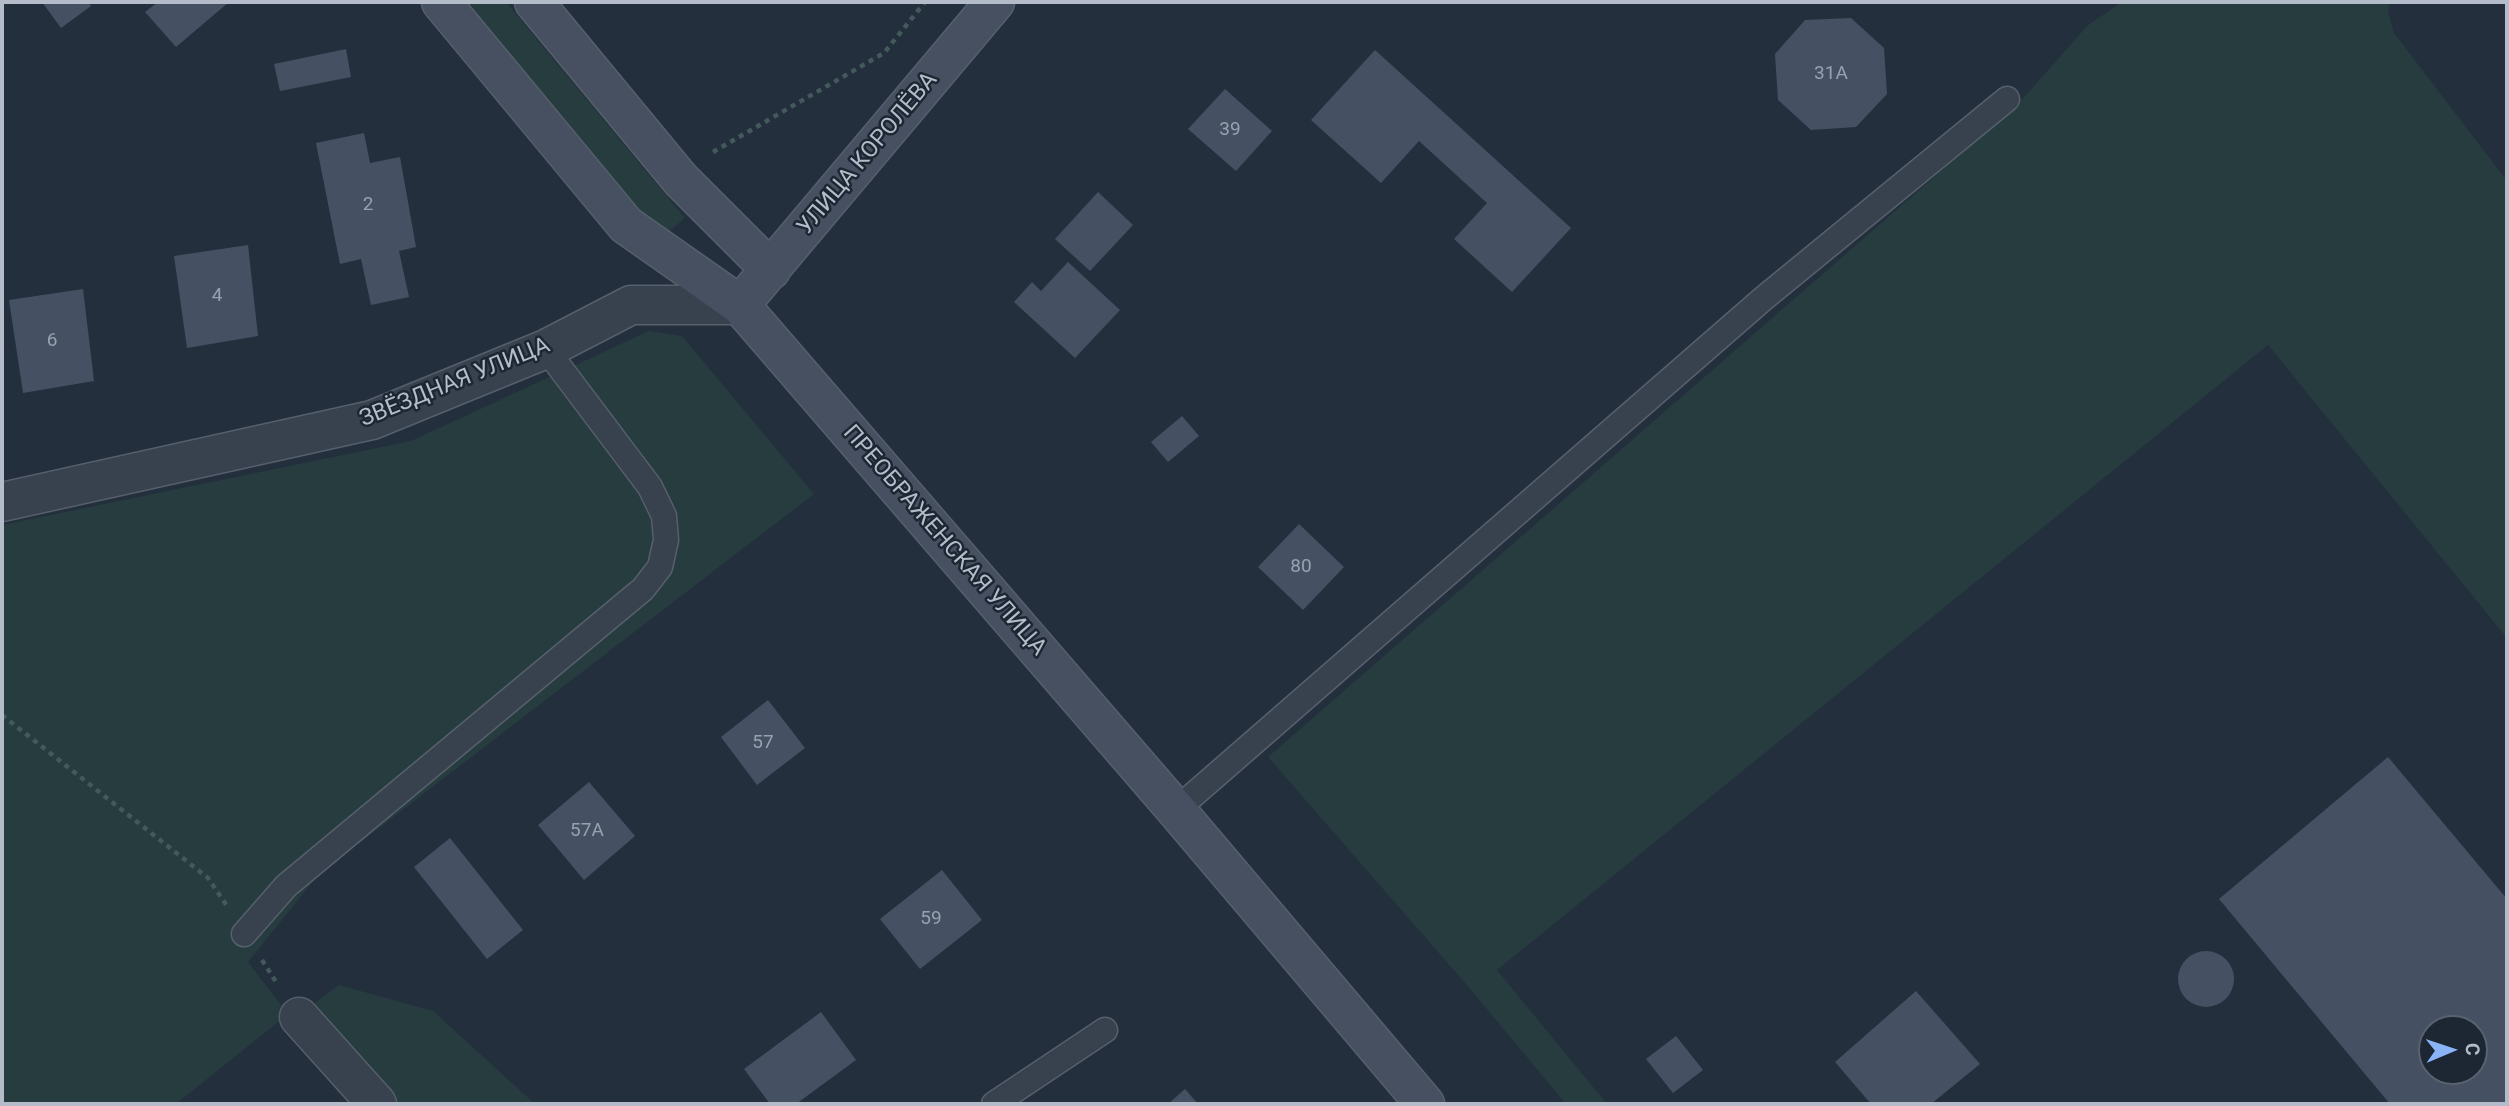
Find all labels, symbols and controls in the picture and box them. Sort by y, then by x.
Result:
house number: 31А [1814,63,1848,85]
street label: УЛИЦА КОРОЛЁВА [792,67,944,241]
house number: 39 [1219,119,1241,141]
house number: 2 [363,194,373,216]
house number: 4 [212,285,222,307]
house number: 6 [47,330,57,352]
street label: ЗВЁЗДНАЯ УЛИЦА [356,332,554,434]
street label: ПРЕОБРАЖЕНСКАЯ УЛИЦА [836,420,1052,662]
house number: 80 [1290,556,1312,578]
house number: 57 [752,732,774,754]
house number: 57А [570,820,604,842]
house number: 59 [920,908,942,930]
north arrow [2418,1015,2488,1085]
text: С [2461,1043,2484,1056]

